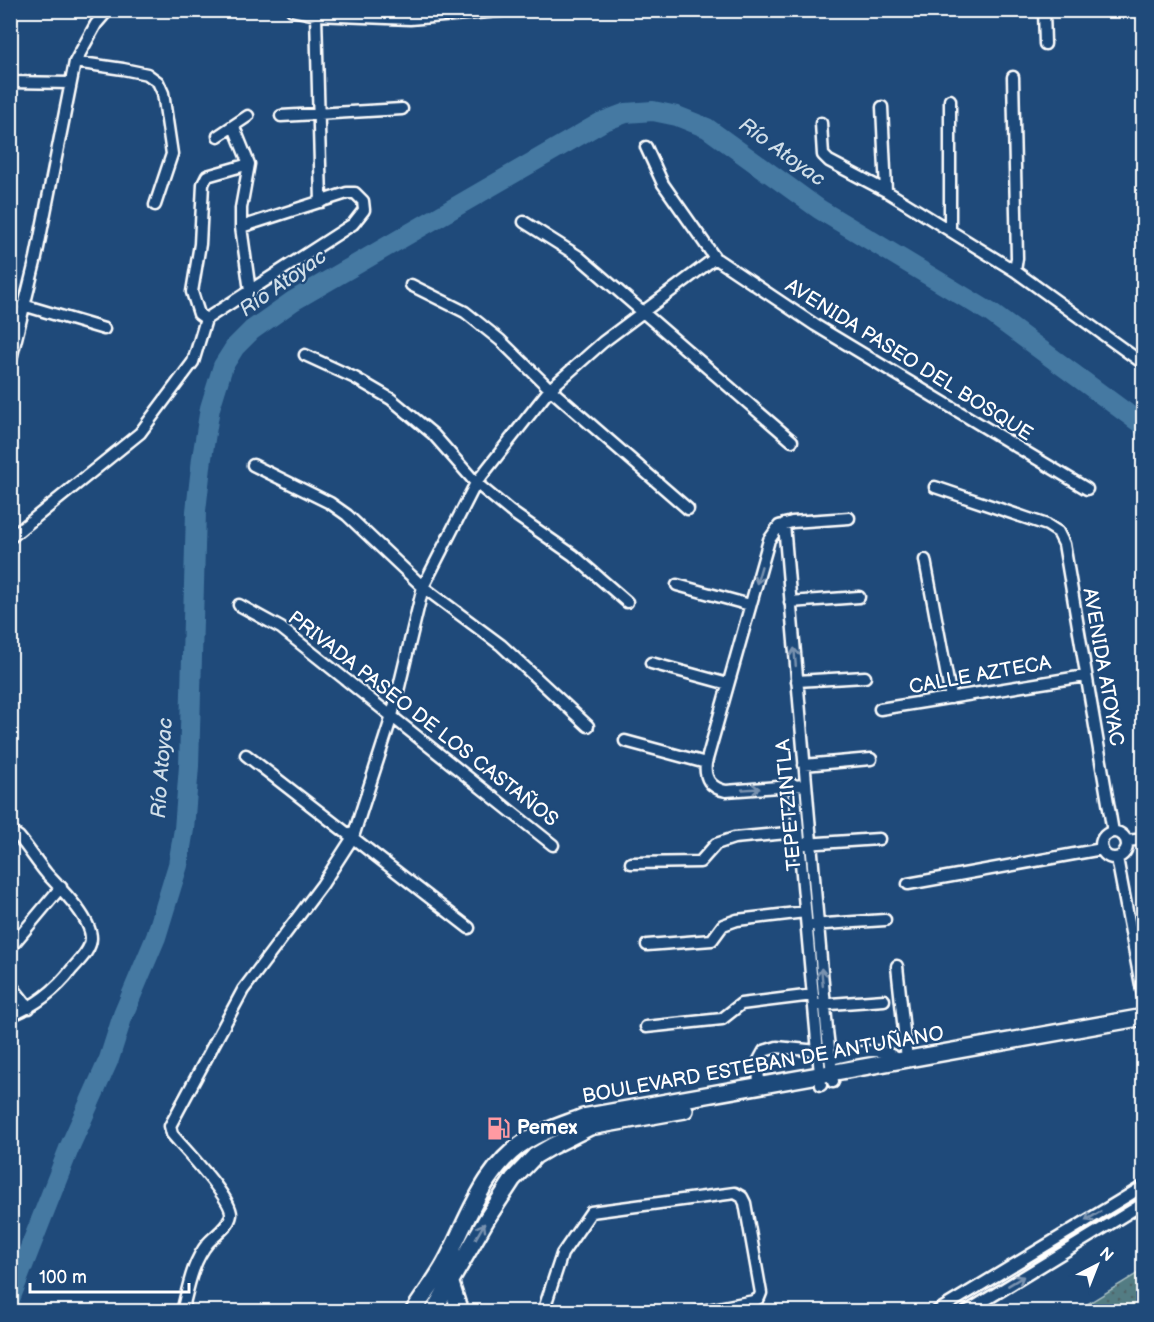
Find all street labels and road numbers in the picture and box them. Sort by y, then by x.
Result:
street label: AVENIDA PASEO DEL BOSQUE [781,274,1037,446]
street label: AVENIDA ATOYAC [1077,586,1129,748]
street label: PRIVADA PASEO DE LOS CASTAÑOS [283,606,563,832]
street label: CALLE AZTECA [907,651,1054,699]
street label: TEPETZINTLA [771,737,807,872]
street label: BOULEVARD ESTEBAN DE ANTUÑANO [580,1021,946,1109]

